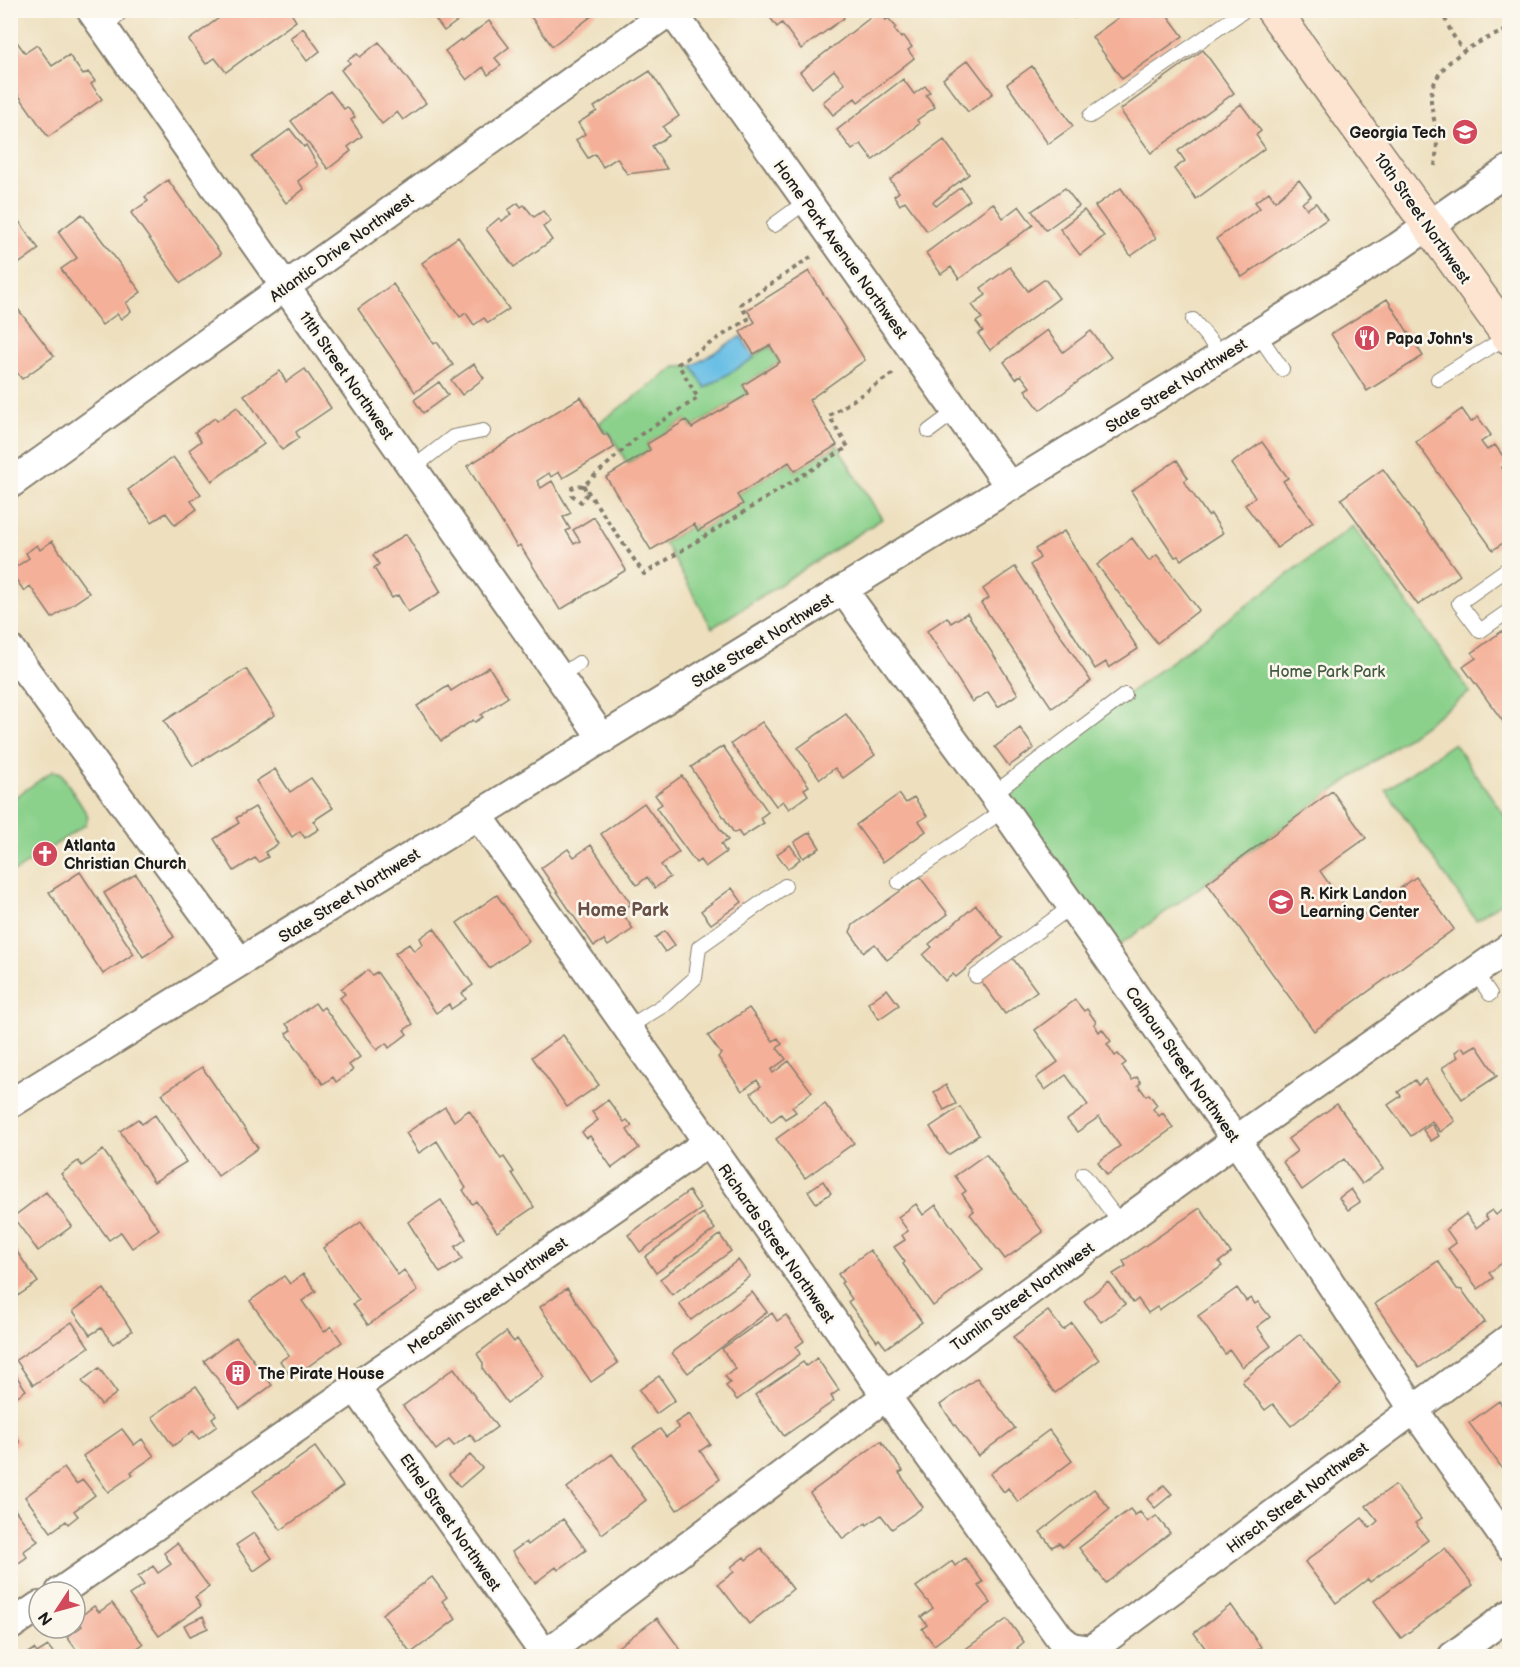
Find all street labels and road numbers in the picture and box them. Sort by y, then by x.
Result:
street label: 10th Street Northwest [1369,150,1474,288]
street label: Home Park Avenue Northwest [769,157,911,343]
street label: Atlantic Drive Northwest [266,190,418,307]
street label: 11th Street Northwest [294,308,397,444]
street label: State Street Northwest [1103,335,1251,438]
street label: State Street Northwest [689,590,837,693]
street label: State Street Northwest [276,845,424,948]
street label: Calhoun Street Northwest [1121,983,1243,1146]
street label: Richards Street Northwest [714,1161,838,1327]
street label: Mecaslin Street Northwest [404,1234,572,1359]
street label: Tumlin Street Northwest [947,1239,1098,1356]
street label: Hirsch Street Northwest [1223,1439,1373,1558]
street label: Ethel Street Northwest [395,1451,504,1595]

